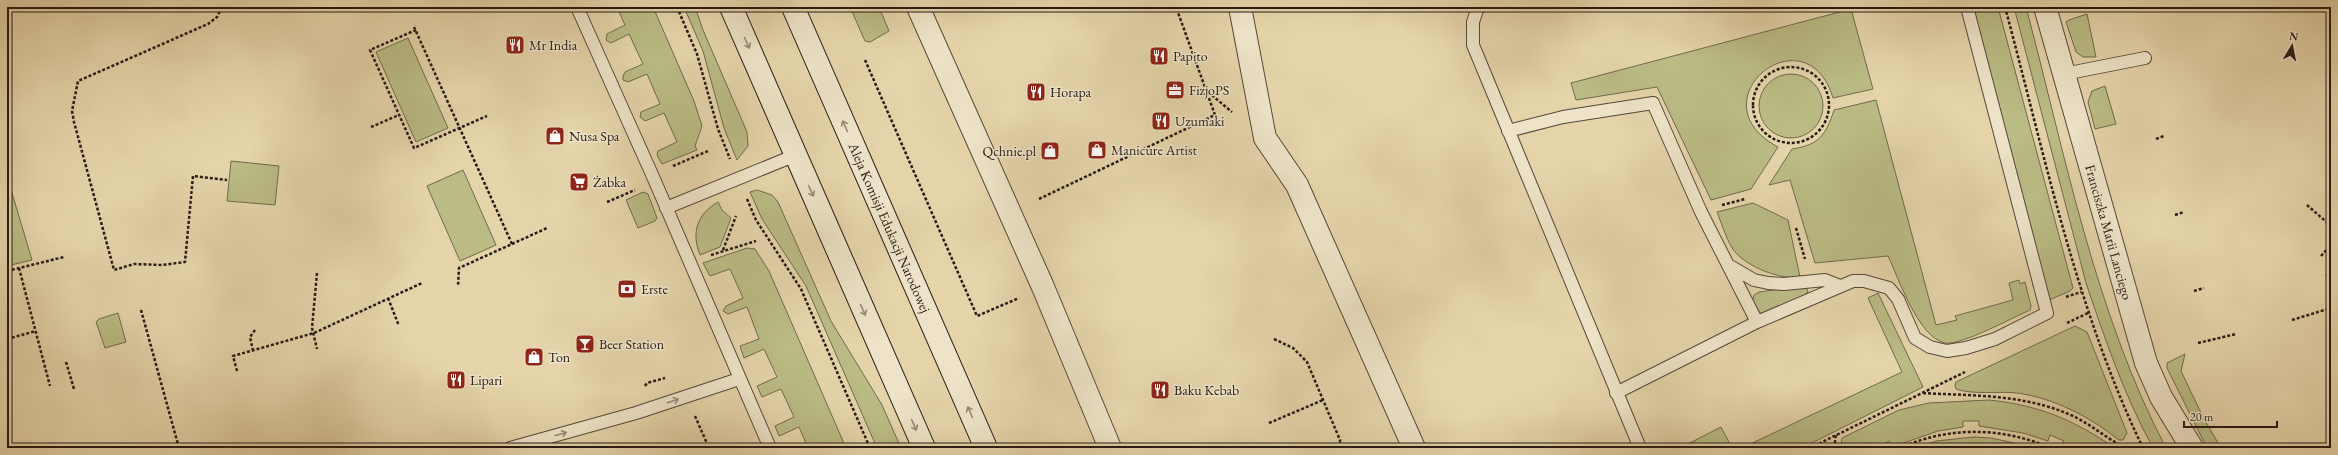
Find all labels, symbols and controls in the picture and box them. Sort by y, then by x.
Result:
north arrow [2272,26,2312,66]
text: N [2288,28,2299,44]
restaurant icon: Mr India [504,34,526,56]
place label: Mr India [529,36,578,54]
one-way arrow [744,36,751,48]
restaurant icon: Papito [1148,45,1170,67]
place label: Papito [1173,47,1208,65]
office icon: FizjoPS [1164,79,1186,101]
restaurant icon: Horapa [1025,81,1047,103]
place label: FizjoPS [1189,81,1229,99]
place label: Horapa [1050,83,1092,101]
restaurant icon: Uzumaki [1150,110,1172,132]
place label: Uzumaki [1175,112,1225,130]
one-way arrow [841,121,848,133]
shop icon: Nusa Spa [544,125,566,147]
place label: Nusa Spa [569,127,620,145]
street label: Aleja Komisji Edukacji Narodowej [844,139,935,316]
shop icon: Manicure Artist [1086,139,1108,161]
shop icon: Qchnie.pl [1039,140,1061,162]
place label: Manicure Artist [1111,141,1197,159]
place label: Qchnie.pl [982,142,1037,160]
street label: Franciszka Marii Lanciego [2081,162,2137,302]
supermarket icon: Żabka [568,171,590,193]
place label: Żabka [593,173,627,191]
one-way arrow [808,184,816,196]
bank icon: Erste [616,278,638,300]
place label: Erste [641,280,668,298]
one-way arrow [860,304,868,316]
bar icon: Beer Station [574,333,596,355]
place label: Beer Station [599,335,665,353]
shop icon: Ton [523,346,545,368]
place label: Ton [548,348,571,366]
restaurant icon: Lipari [445,369,467,391]
place label: Lipari [470,371,503,389]
restaurant icon: Baku Kebab [1149,379,1171,401]
place label: Baku Kebab [1174,381,1239,399]
one-way arrow [667,397,680,404]
scale bar [2184,403,2277,429]
one-way arrow [966,407,973,419]
text: 20 m [2190,409,2214,425]
one-way arrow [910,418,918,430]
one-way arrow [554,430,567,437]

